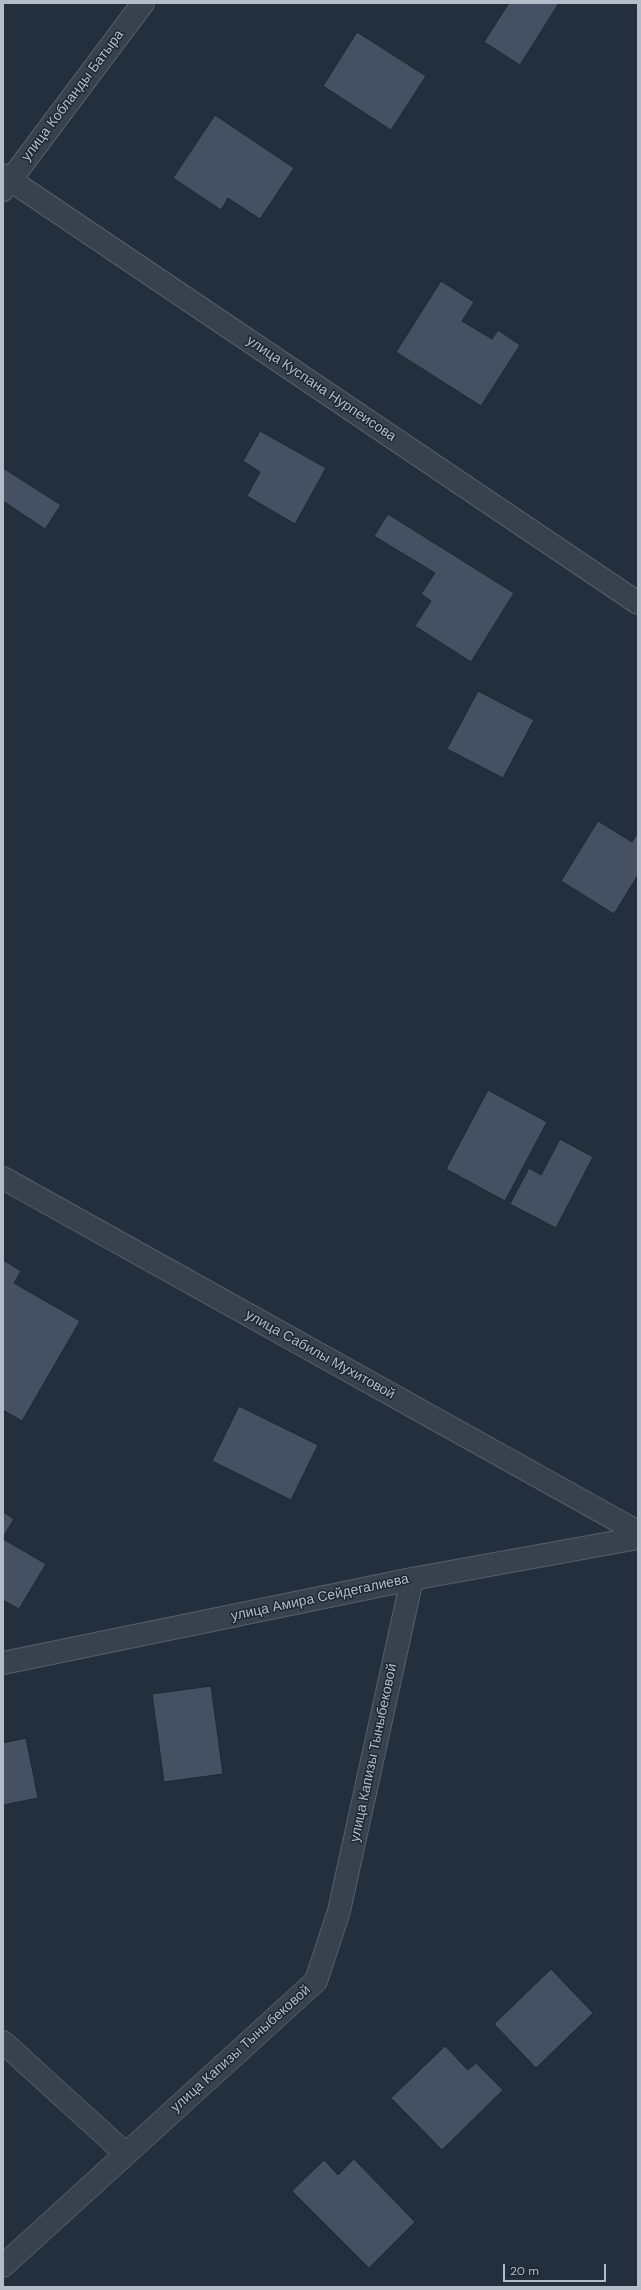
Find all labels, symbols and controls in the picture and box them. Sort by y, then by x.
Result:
street label: улица Кобланды Батыра [18,27,128,165]
street label: улица Куспана Нурпеисова [243,333,399,445]
street label: улица Сабилы Мухитовой [242,1307,398,1403]
street label: улица Амира Сейдегалиева [230,1571,410,1625]
street label: улица Капизы Тыныбековой [347,1662,401,1844]
street label: улица Капизы Тыныбековой [168,1982,314,2116]
scale bar [505,2256,608,2282]
text: 20 m [510,2263,539,2279]

